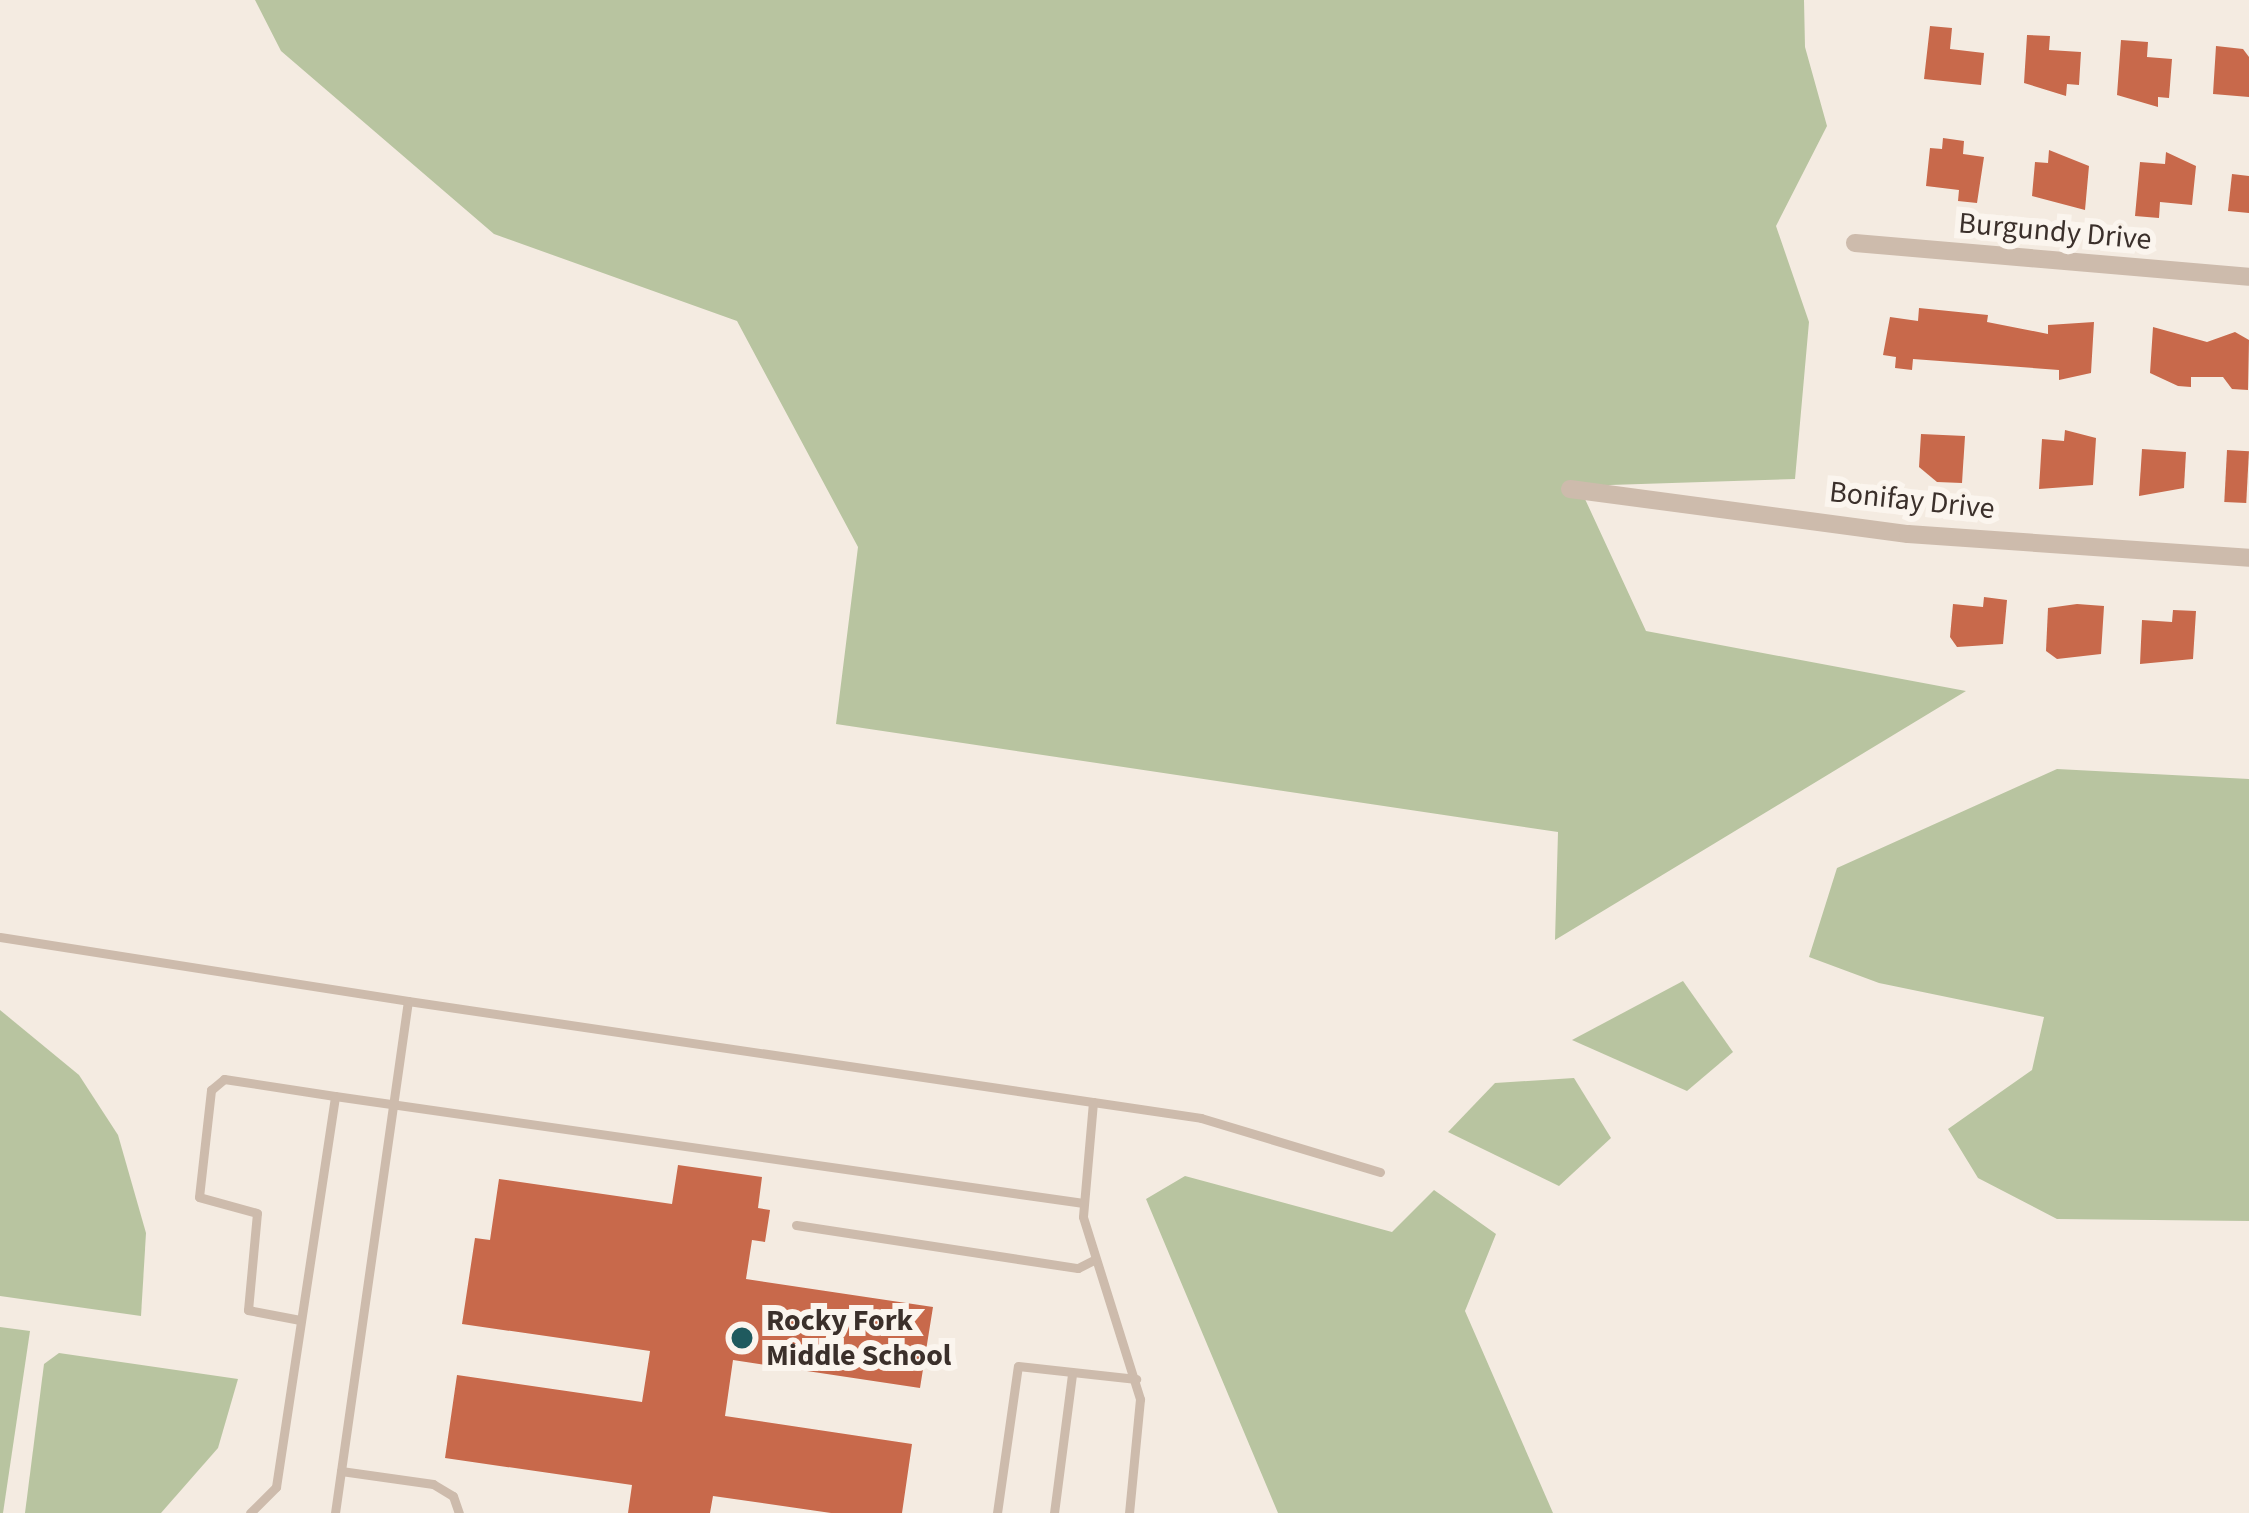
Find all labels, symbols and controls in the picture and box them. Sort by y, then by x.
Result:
street label: Burgundy Drive [1957,206,2153,258]
street label: Bonifay Drive [1828,474,1996,528]
place label: Rocky Fork Middle School [766,1303,951,1374]
marker: Rocky Fork Middle School [729,1325,755,1351]

